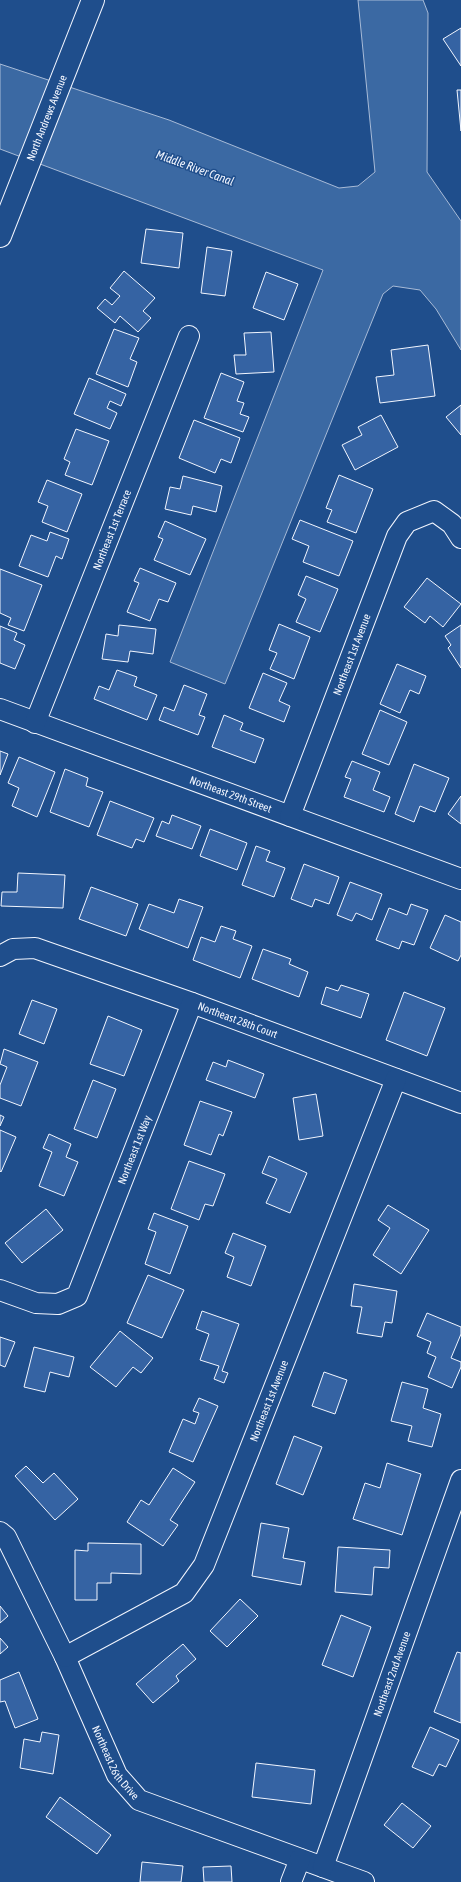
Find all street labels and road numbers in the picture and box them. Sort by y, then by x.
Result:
street label: North Andrews Avenue [24,73,69,163]
street label: Northeast 1st Terrace [91,488,133,572]
street label: Northeast 1st Avenue [331,612,373,697]
street label: Northeast 29th Street [188,774,273,815]
street label: Northeast 28th Court [196,1000,279,1040]
street label: Northeast 1st Way [115,1113,153,1186]
street label: Northeast 1st Avenue [247,1359,290,1443]
street label: Northeast 2nd Avenue [371,1630,413,1718]
street label: Northeast 26th Drive [90,1724,142,1802]

